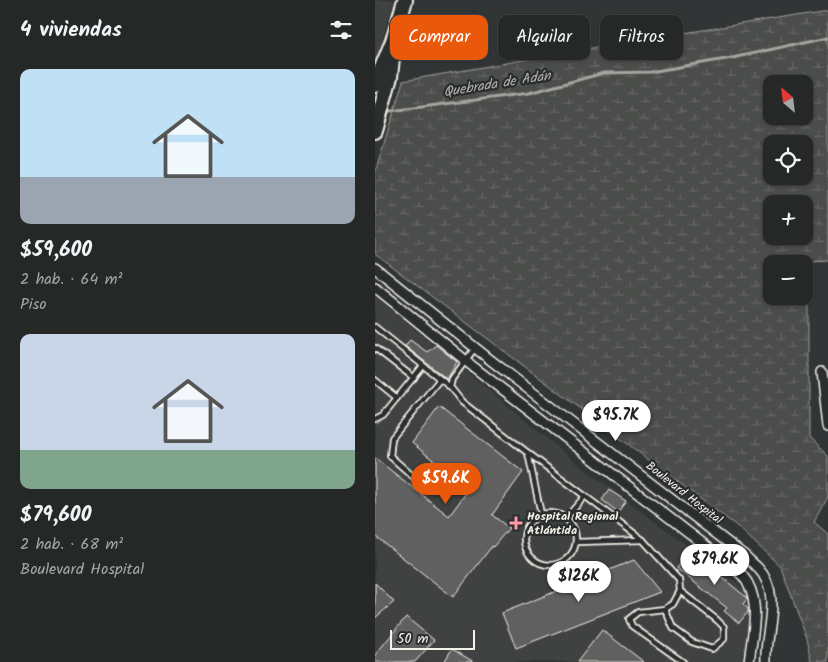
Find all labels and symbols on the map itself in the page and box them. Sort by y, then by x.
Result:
water label: Quebrada de Adán [442,64,554,103]
north arrow [763,75,813,125]
pin: $95.7K [575,400,657,442]
street label: Boulevard Hospital [641,457,727,529]
pin: $59.6K [405,462,487,505]
place label: Hospital Regional Atlántida [527,507,619,540]
marker: Hospital Regional Atlántida [509,516,523,530]
pin: $79.6K [674,544,756,586]
pin: $126K [544,560,614,603]
scale bar [390,627,475,650]

